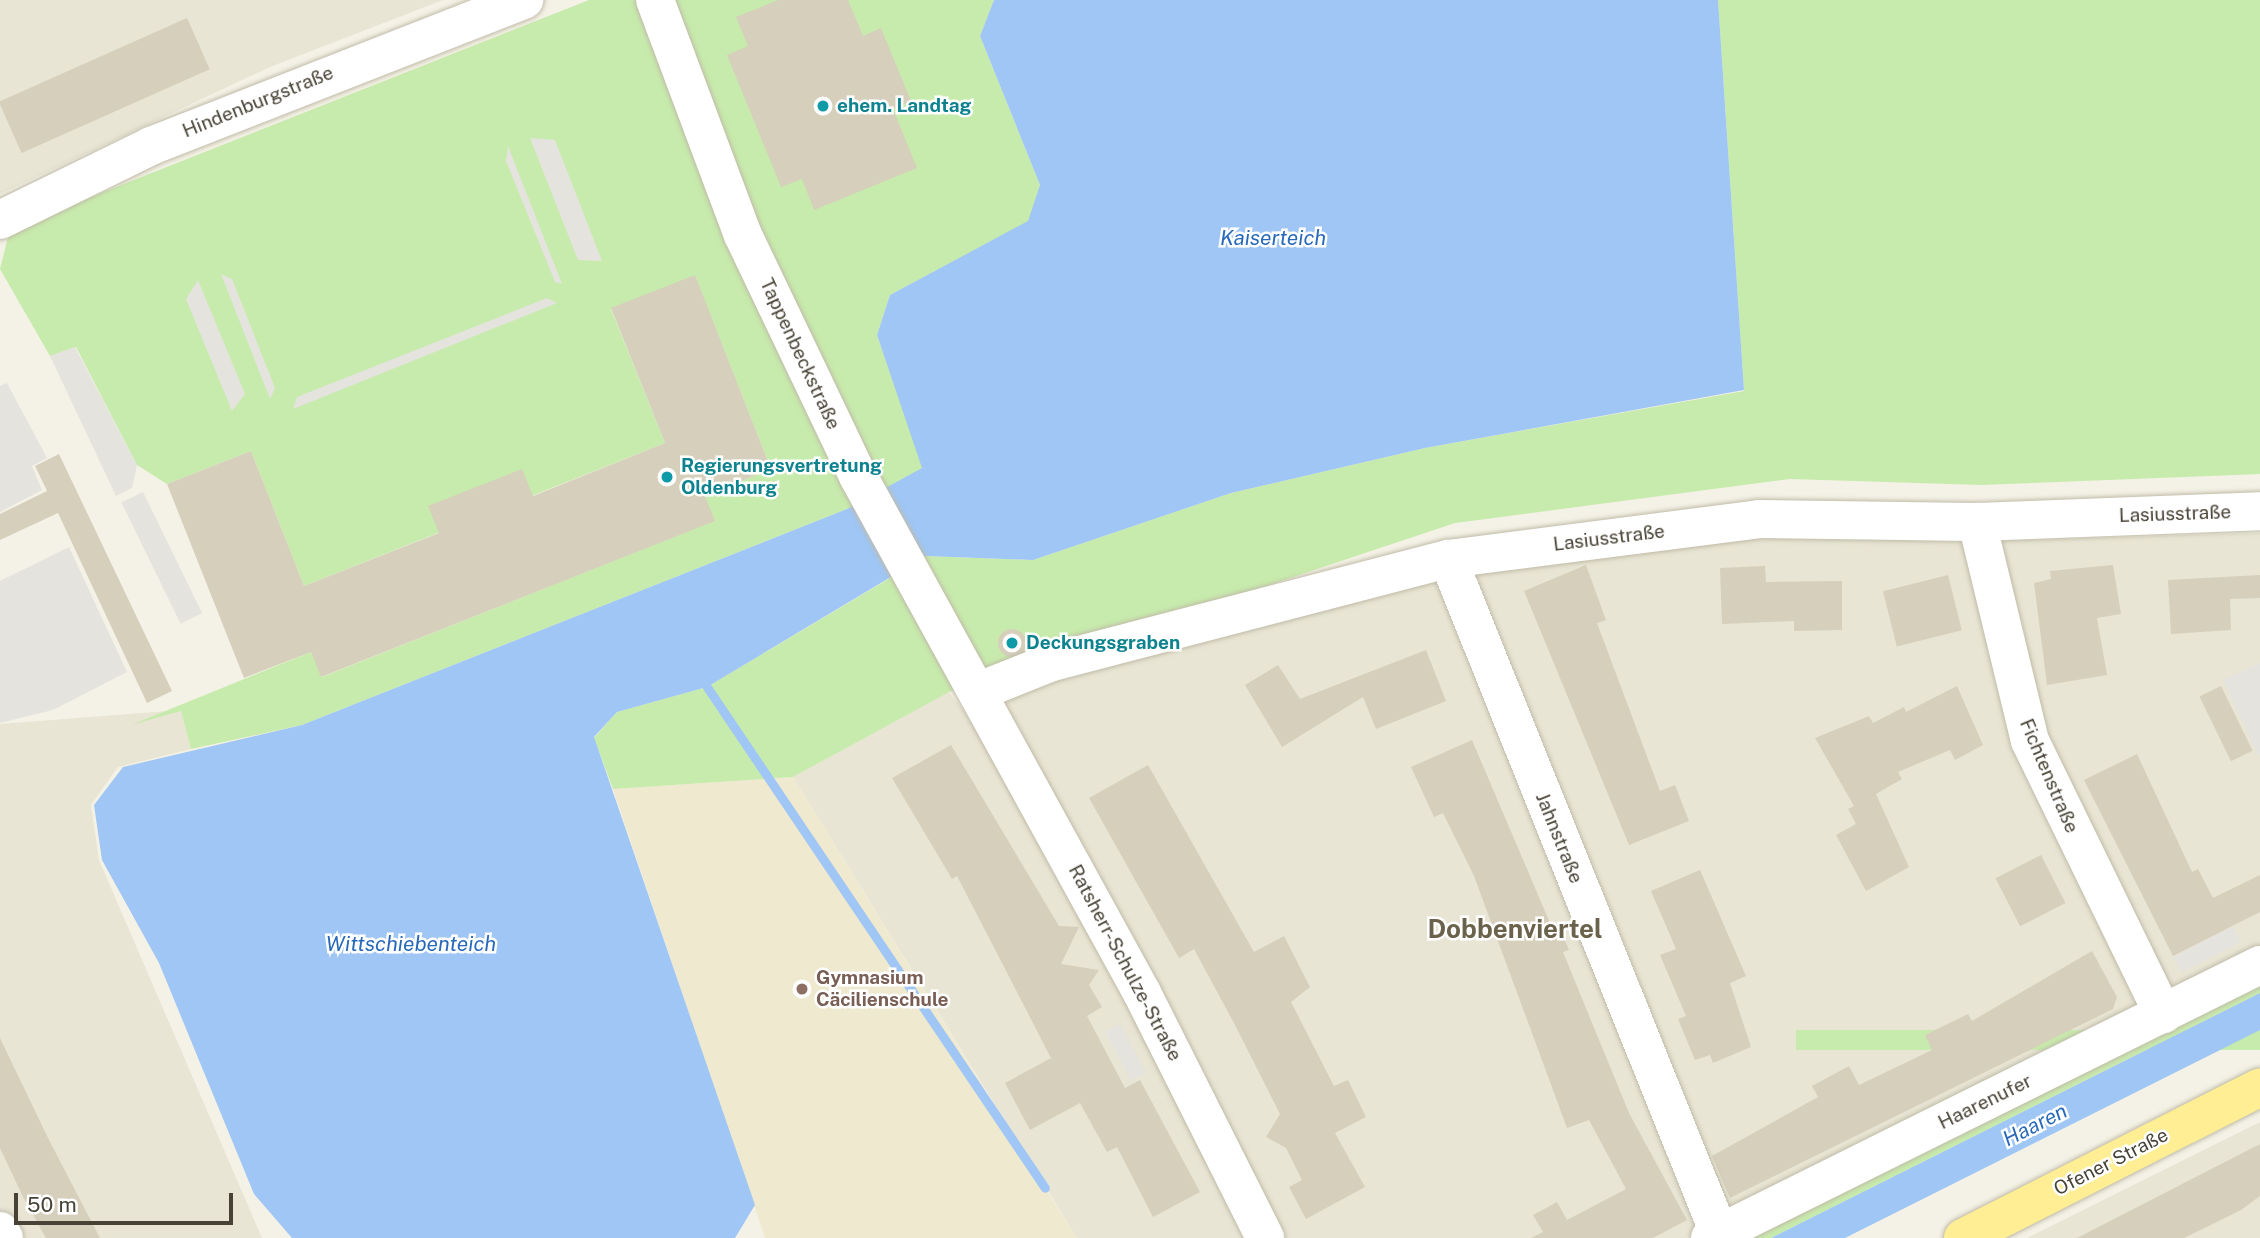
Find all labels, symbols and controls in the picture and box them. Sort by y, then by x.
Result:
street label: Hindenburgstraße [179,61,337,143]
place label: ehem. Landtag [837,95,972,117]
marker: ehem. Landtag [815,98,831,114]
water label: Kaiserteich [1220,225,1326,251]
street label: Tappenbeckstraße [755,275,845,433]
place label: Regierungsvertretung Oldenburg [681,455,882,499]
marker: Regierungsvertretung Oldenburg [659,469,675,485]
street label: Lasiusstraße [2118,501,2232,527]
street label: Lasiusstraße [1552,520,1666,556]
place label: Deckungsgraben [1026,632,1180,654]
marker: Deckungsgraben [1004,635,1020,651]
street label: Fichtenstraße [2015,715,2083,837]
street label: Jahnstraße [1530,789,1588,887]
street label: Ratsherr-Schulze-Straße [1063,861,1187,1065]
district label: Dobbenviertel [1427,913,1603,945]
water label: Wittschiebenteich [326,931,496,957]
place label: Gymnasium Cäcilienschule [816,967,949,1011]
marker: Gymnasium Cäcilienschule [794,981,810,997]
street label: Haarenufer [1935,1070,2035,1134]
water label: Haaren [1999,1098,2071,1152]
street label: Ofener Straße [2050,1123,2172,1201]
scale bar [18,1178,236,1222]
text: 50 m [27,1192,77,1217]

